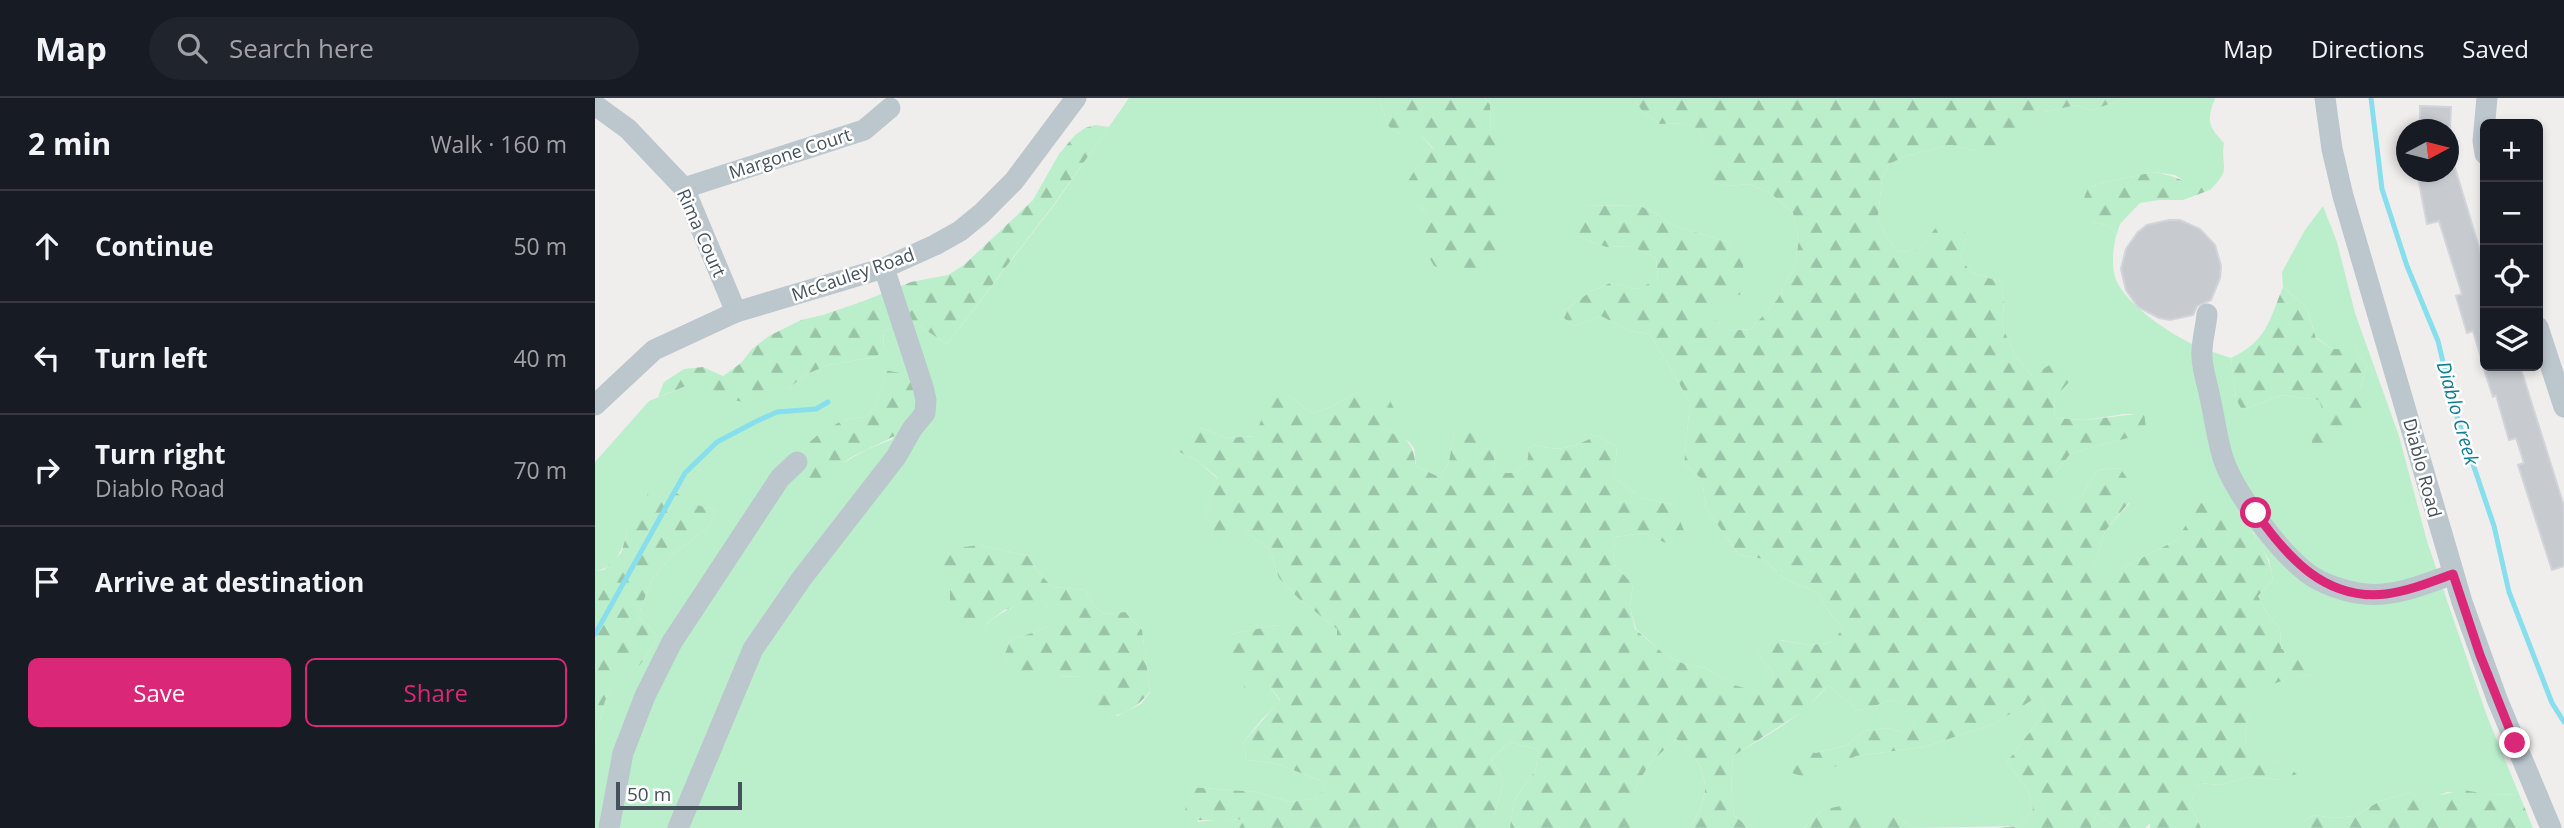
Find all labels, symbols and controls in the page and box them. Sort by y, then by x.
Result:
search box [149,17,639,80]
text: Map [35,26,107,71]
icon: search [173,29,211,67]
text: Search here [229,30,374,66]
text: Map [2223,32,2273,65]
text: Directions [2311,32,2424,65]
text: Saved [2462,32,2529,65]
north arrow [2396,119,2459,182]
map controls [2480,119,2543,371]
button: + [2480,119,2543,182]
street label: Margone Court [726,122,854,184]
text: 2 min [28,123,111,164]
text: Walk · 160 m [430,128,567,160]
button: − [2480,182,2543,245]
street label: Rima Court [672,185,732,280]
icon: ahead [28,227,66,265]
text: Continue [95,228,214,264]
text: 50 m [513,230,567,262]
street label: McCauley Road [788,242,917,306]
button: locate [2480,245,2543,308]
button: layers [2480,308,2543,371]
icon: left [28,339,66,377]
text: Turn left [95,340,207,376]
text: 40 m [513,342,567,374]
water label: Diablo Creek [2431,358,2485,468]
street label: Diablo Road [2398,416,2448,520]
text: Turn right [95,436,226,472]
icon: right [28,451,66,489]
text: 70 m [513,454,567,486]
text: Diablo Road [95,472,225,504]
route start [2240,497,2271,528]
icon: arrive [28,563,66,601]
text: Arrive at destination [95,564,364,600]
button: Save [28,658,291,727]
button: Share [305,658,567,727]
route end [2499,727,2530,758]
scale bar [616,779,742,811]
text: 50 m [627,781,671,807]

